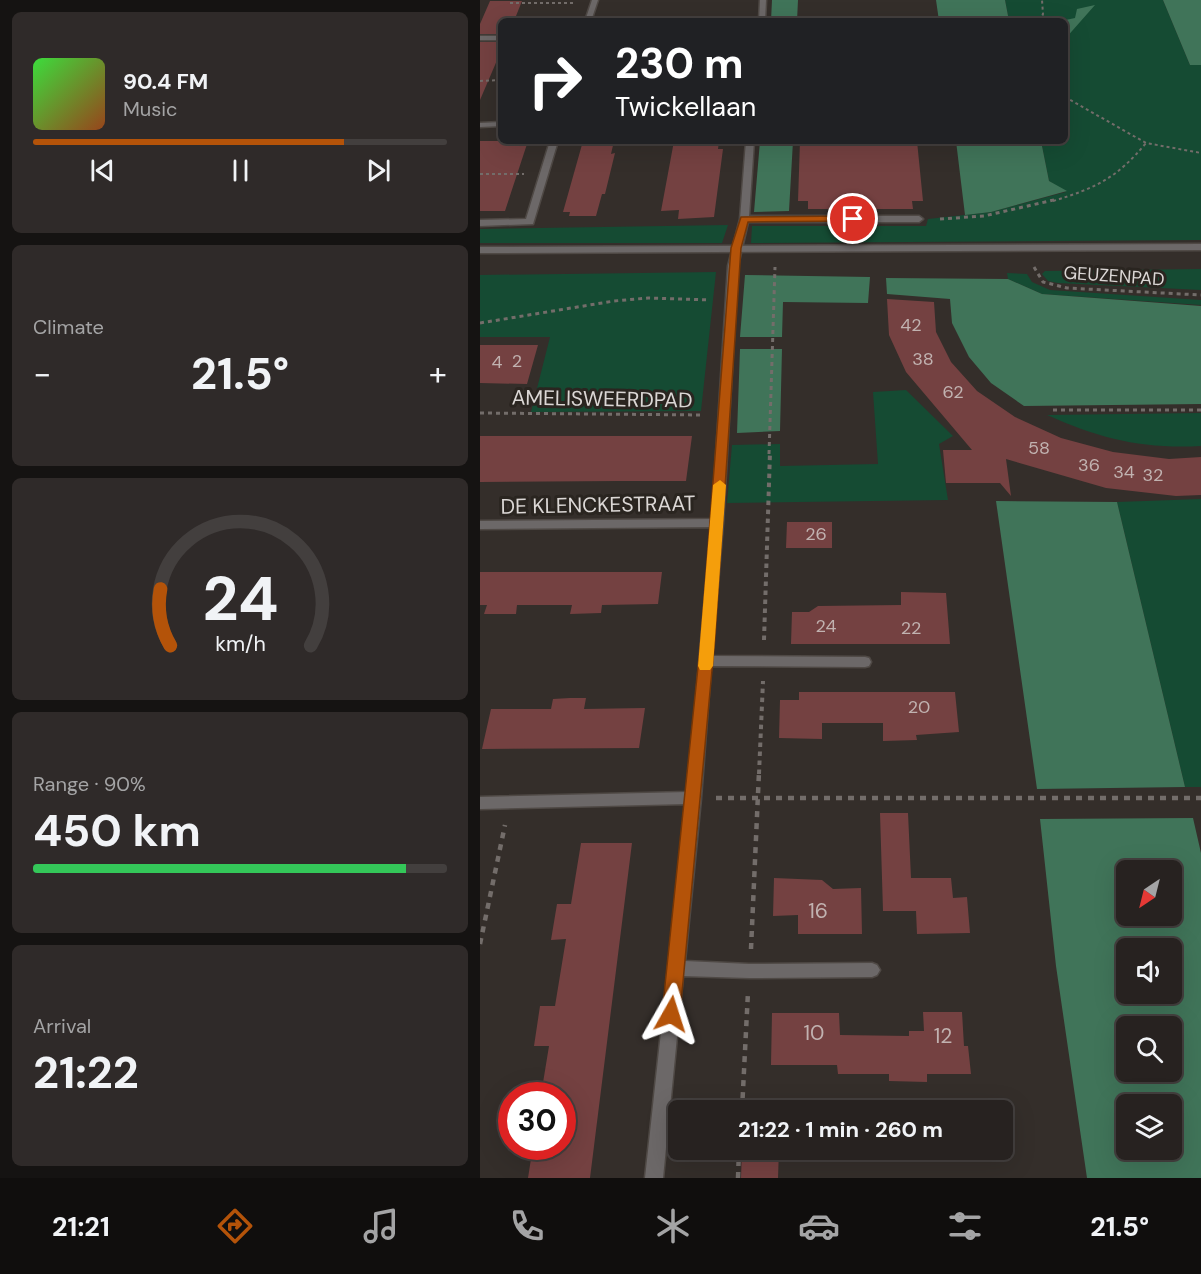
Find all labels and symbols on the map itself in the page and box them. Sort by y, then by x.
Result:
pin [827,193,878,244]
street label: GEUZENPAD [1063,261,1165,291]
house number: 42 [900,313,922,337]
house number: 38 [912,347,934,371]
house number: 2 [512,349,522,373]
house number: 4 [492,350,503,374]
house number: 62 [942,380,964,404]
street label: AMELISWEERDPAD [511,383,693,415]
house number: 58 [1028,436,1050,460]
house number: 36 [1078,453,1100,477]
house number: 34 [1113,460,1135,484]
house number: 32 [1142,463,1164,487]
street label: DE KLENCKESTRAAT [500,489,696,521]
house number: 26 [805,522,827,546]
house number: 24 [816,614,837,638]
house number: 22 [901,616,921,640]
house number: 20 [908,695,930,719]
north arrow [1116,860,1182,926]
house number: 16 [808,897,828,925]
position arrow [639,982,703,1046]
house number: 10 [804,1019,824,1047]
house number: 12 [934,1022,952,1050]
speed limit sign: 30 [498,1082,576,1160]

